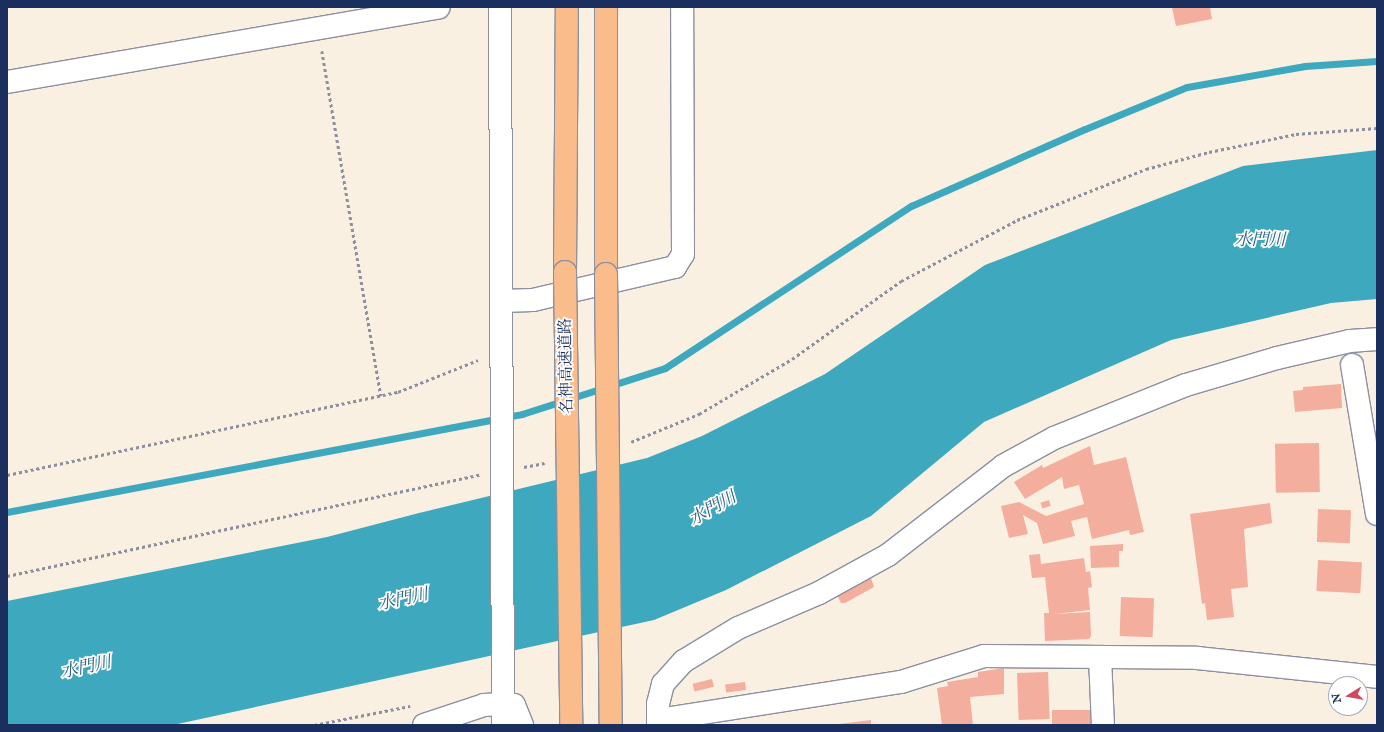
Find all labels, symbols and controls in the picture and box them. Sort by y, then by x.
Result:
water label: 水門川 [1235,231,1285,251]
street label: 名神高速道路 [557,318,577,414]
water label: 水門川 [686,487,740,531]
water label: 水門川 [376,585,430,615]
water label: 水門川 [59,653,113,683]
north arrow [1328,676,1368,716]
text: N [1329,692,1345,704]

